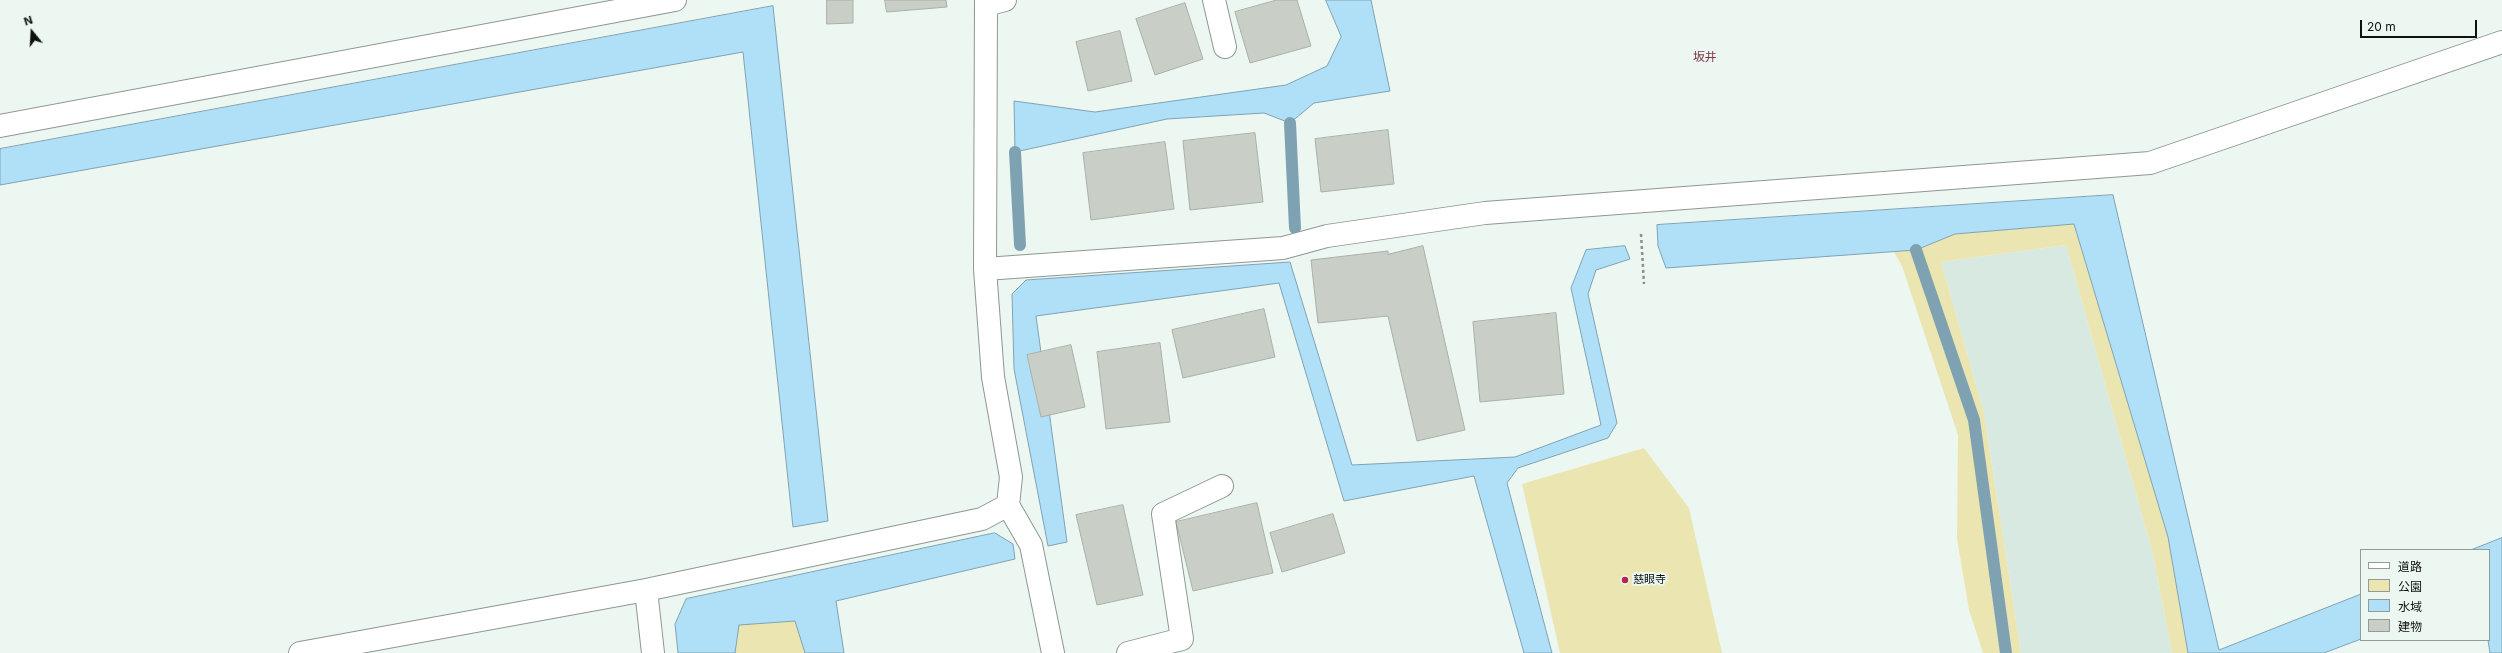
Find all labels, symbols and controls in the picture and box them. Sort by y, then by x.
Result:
north arrow [12,12,52,52]
scale bar [2362,12,2479,38]
text: N [22,13,34,29]
text: 20 m [2367,19,2396,34]
district label: 坂井 [1693,50,1717,64]
legend [2360,549,2490,641]
text: 道路 [2398,559,2422,574]
place label: 慈眼寺 [1633,573,1666,587]
marker: 慈眼寺 [1620,575,1630,585]
text: 公園 [2398,579,2422,594]
text: 水域 [2398,599,2422,614]
text: 建物 [2398,619,2422,634]

